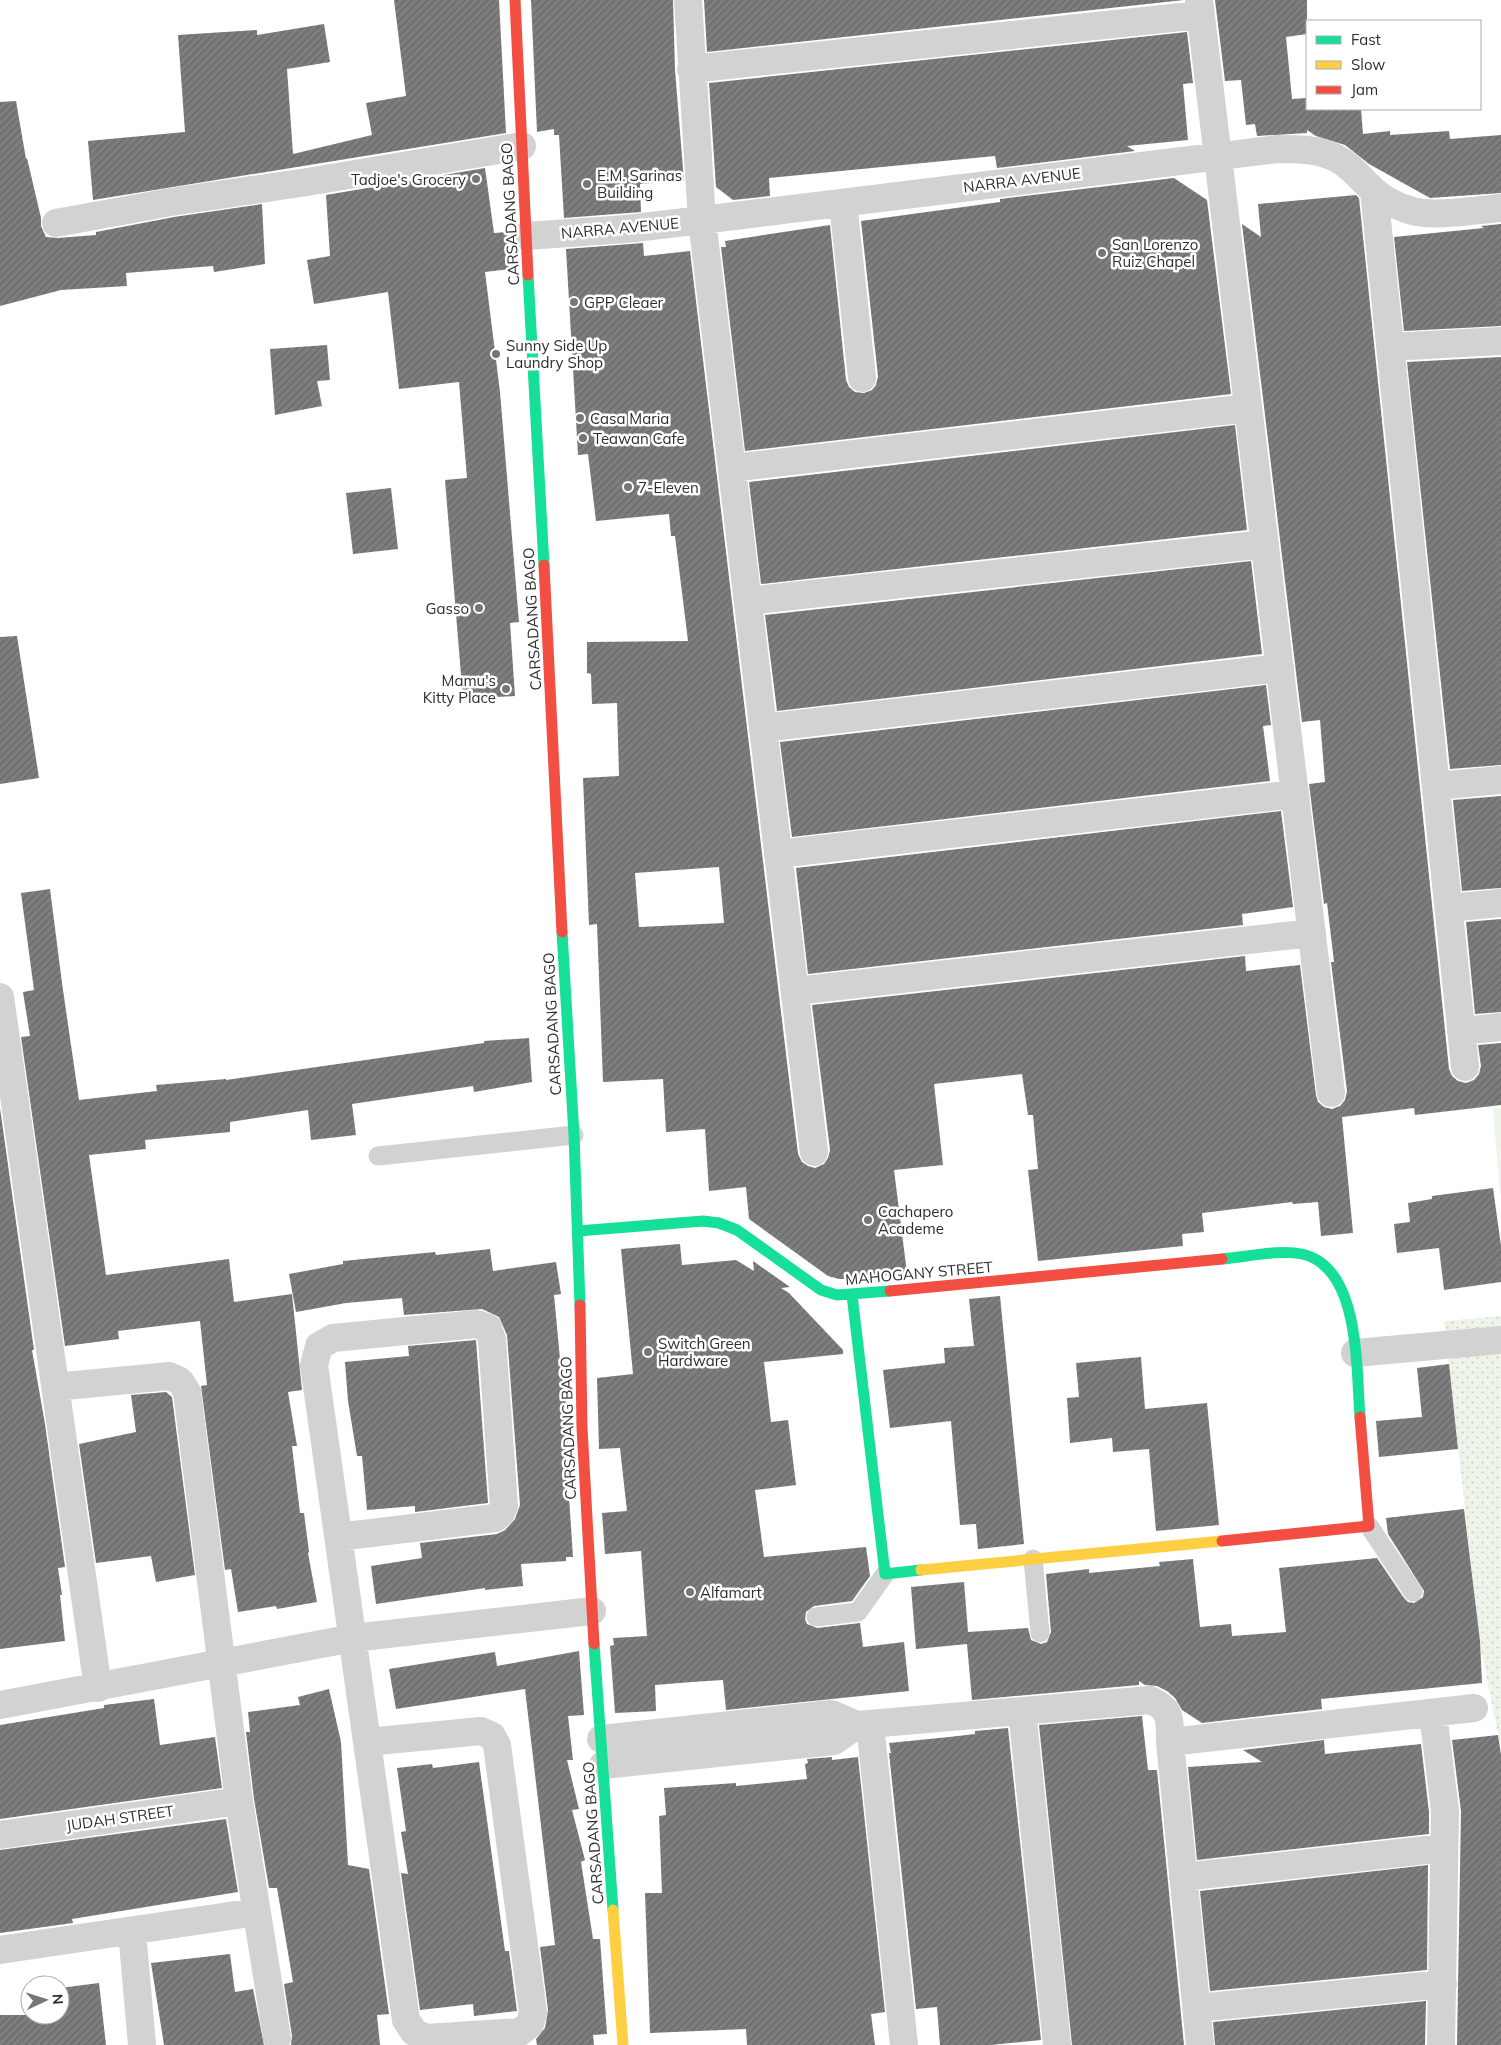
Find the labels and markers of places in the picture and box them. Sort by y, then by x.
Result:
place label: E.M. Sarinas Building [597,166,682,202]
place label: Tadjoe's Grocery [351,170,466,189]
marker: Tadjoe's Grocery [470,173,482,185]
marker: E.M. Sarinas Building [581,178,593,190]
place label: San Lorenzo Ruiz Chapel [1112,235,1198,271]
marker: San Lorenzo Ruiz Chapel [1096,247,1108,259]
place label: GPP Cleaer [584,293,664,312]
marker: GPP Cleaer [568,296,580,308]
place label: Sunny Side Up Laundry Shop [506,336,607,372]
marker: Sunny Side Up Laundry Shop [490,348,502,360]
place label: Casa Maria [590,409,669,428]
marker: Casa Maria [574,412,586,424]
place label: Teawan Cafe [593,429,685,448]
marker: Teawan Cafe [577,432,589,444]
place label: 7-Eleven [638,478,699,497]
marker: 7-Eleven [622,481,634,493]
place label: Gasso [426,599,469,618]
marker: Gasso [473,602,485,614]
place label: Mamu's Kitty Place [423,671,496,707]
marker: Mamu's Kitty Place [500,683,512,695]
place label: Cachapero Academe [878,1202,953,1238]
marker: Cachapero Academe [862,1214,874,1226]
place label: Switch Green Hardware [658,1334,751,1370]
marker: Switch Green Hardware [642,1346,654,1358]
place label: Alfamart [700,1583,762,1602]
marker: Alfamart [684,1586,696,1598]

